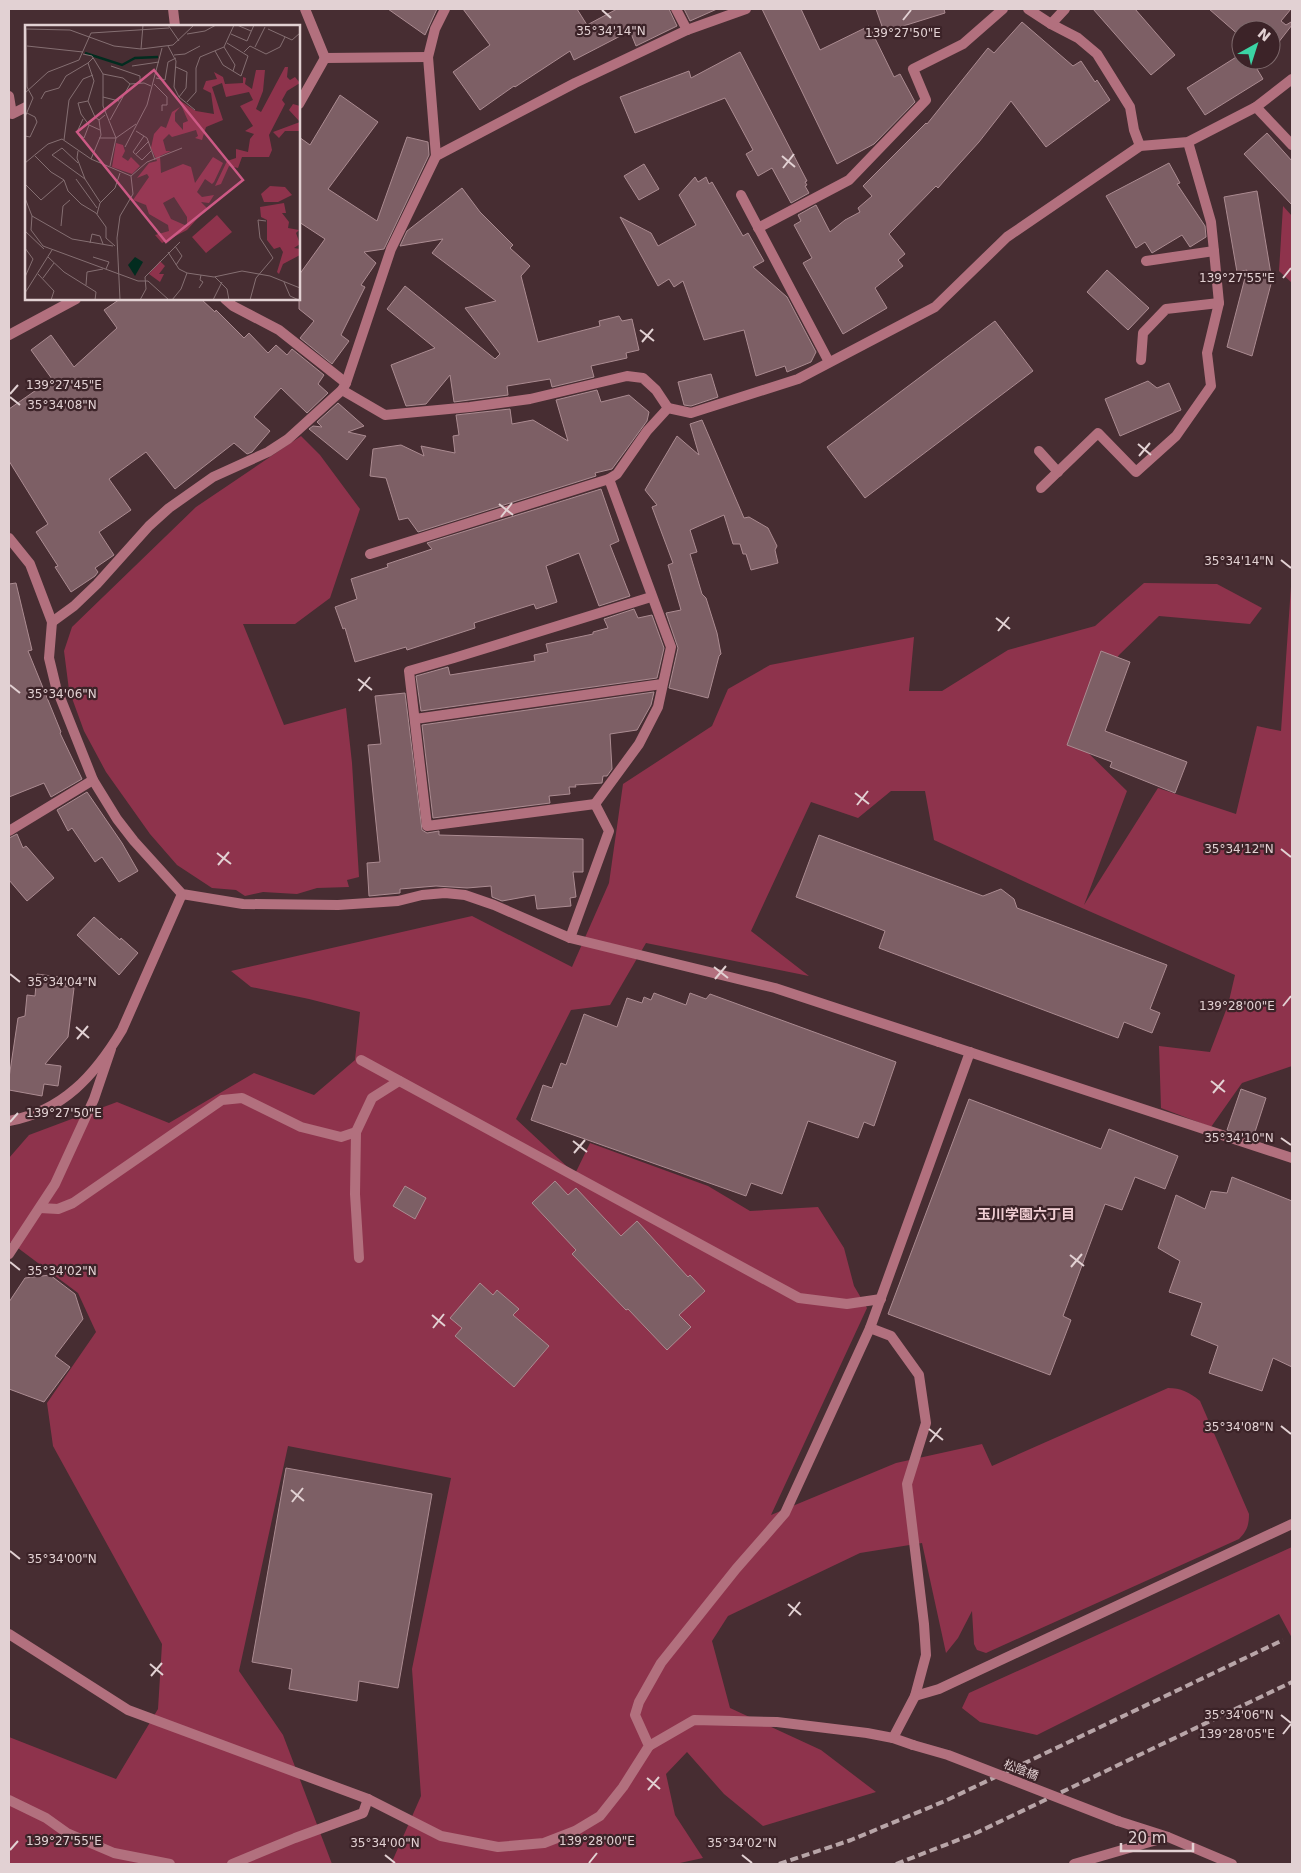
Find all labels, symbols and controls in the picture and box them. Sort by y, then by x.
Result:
north arrow [1231,20,1281,70]
text: 35°34'14"N [576,24,646,38]
inset map [25,25,300,300]
text: N [1255,25,1274,45]
text: 139°27'50"E [865,26,941,40]
text: 139°27'55"E [1199,271,1275,285]
text: 139°27'45"E [26,378,102,392]
text: 35°34'08"N [27,398,97,412]
text: 35°34'14"N [1204,554,1274,568]
text: 35°34'06"N [27,687,97,701]
text: 35°34'12"N [1204,842,1274,856]
text: 35°34'04"N [27,975,97,989]
text: 139°28'00"E [1199,999,1275,1013]
text: 139°27'50"E [26,1106,102,1120]
text: 35°34'10"N [1204,1131,1274,1145]
district label: 玉川学園六丁目 [977,1206,1075,1222]
text: 35°34'02"N [27,1264,97,1278]
text: 35°34'08"N [1204,1420,1274,1434]
text: 35°34'00"N [27,1552,97,1566]
text: 35°34'06"N [1204,1708,1274,1722]
text: 139°28'05"E [1199,1727,1275,1741]
street label: 松陰橋 [1002,1757,1040,1783]
scale bar [1121,1820,1194,1852]
text: 20 m [1128,1829,1166,1847]
text: 139°27'55"E [26,1834,102,1848]
text: 139°28'00"E [559,1834,635,1848]
text: 35°34'00"N [350,1836,420,1850]
text: 35°34'02"N [707,1836,777,1850]

